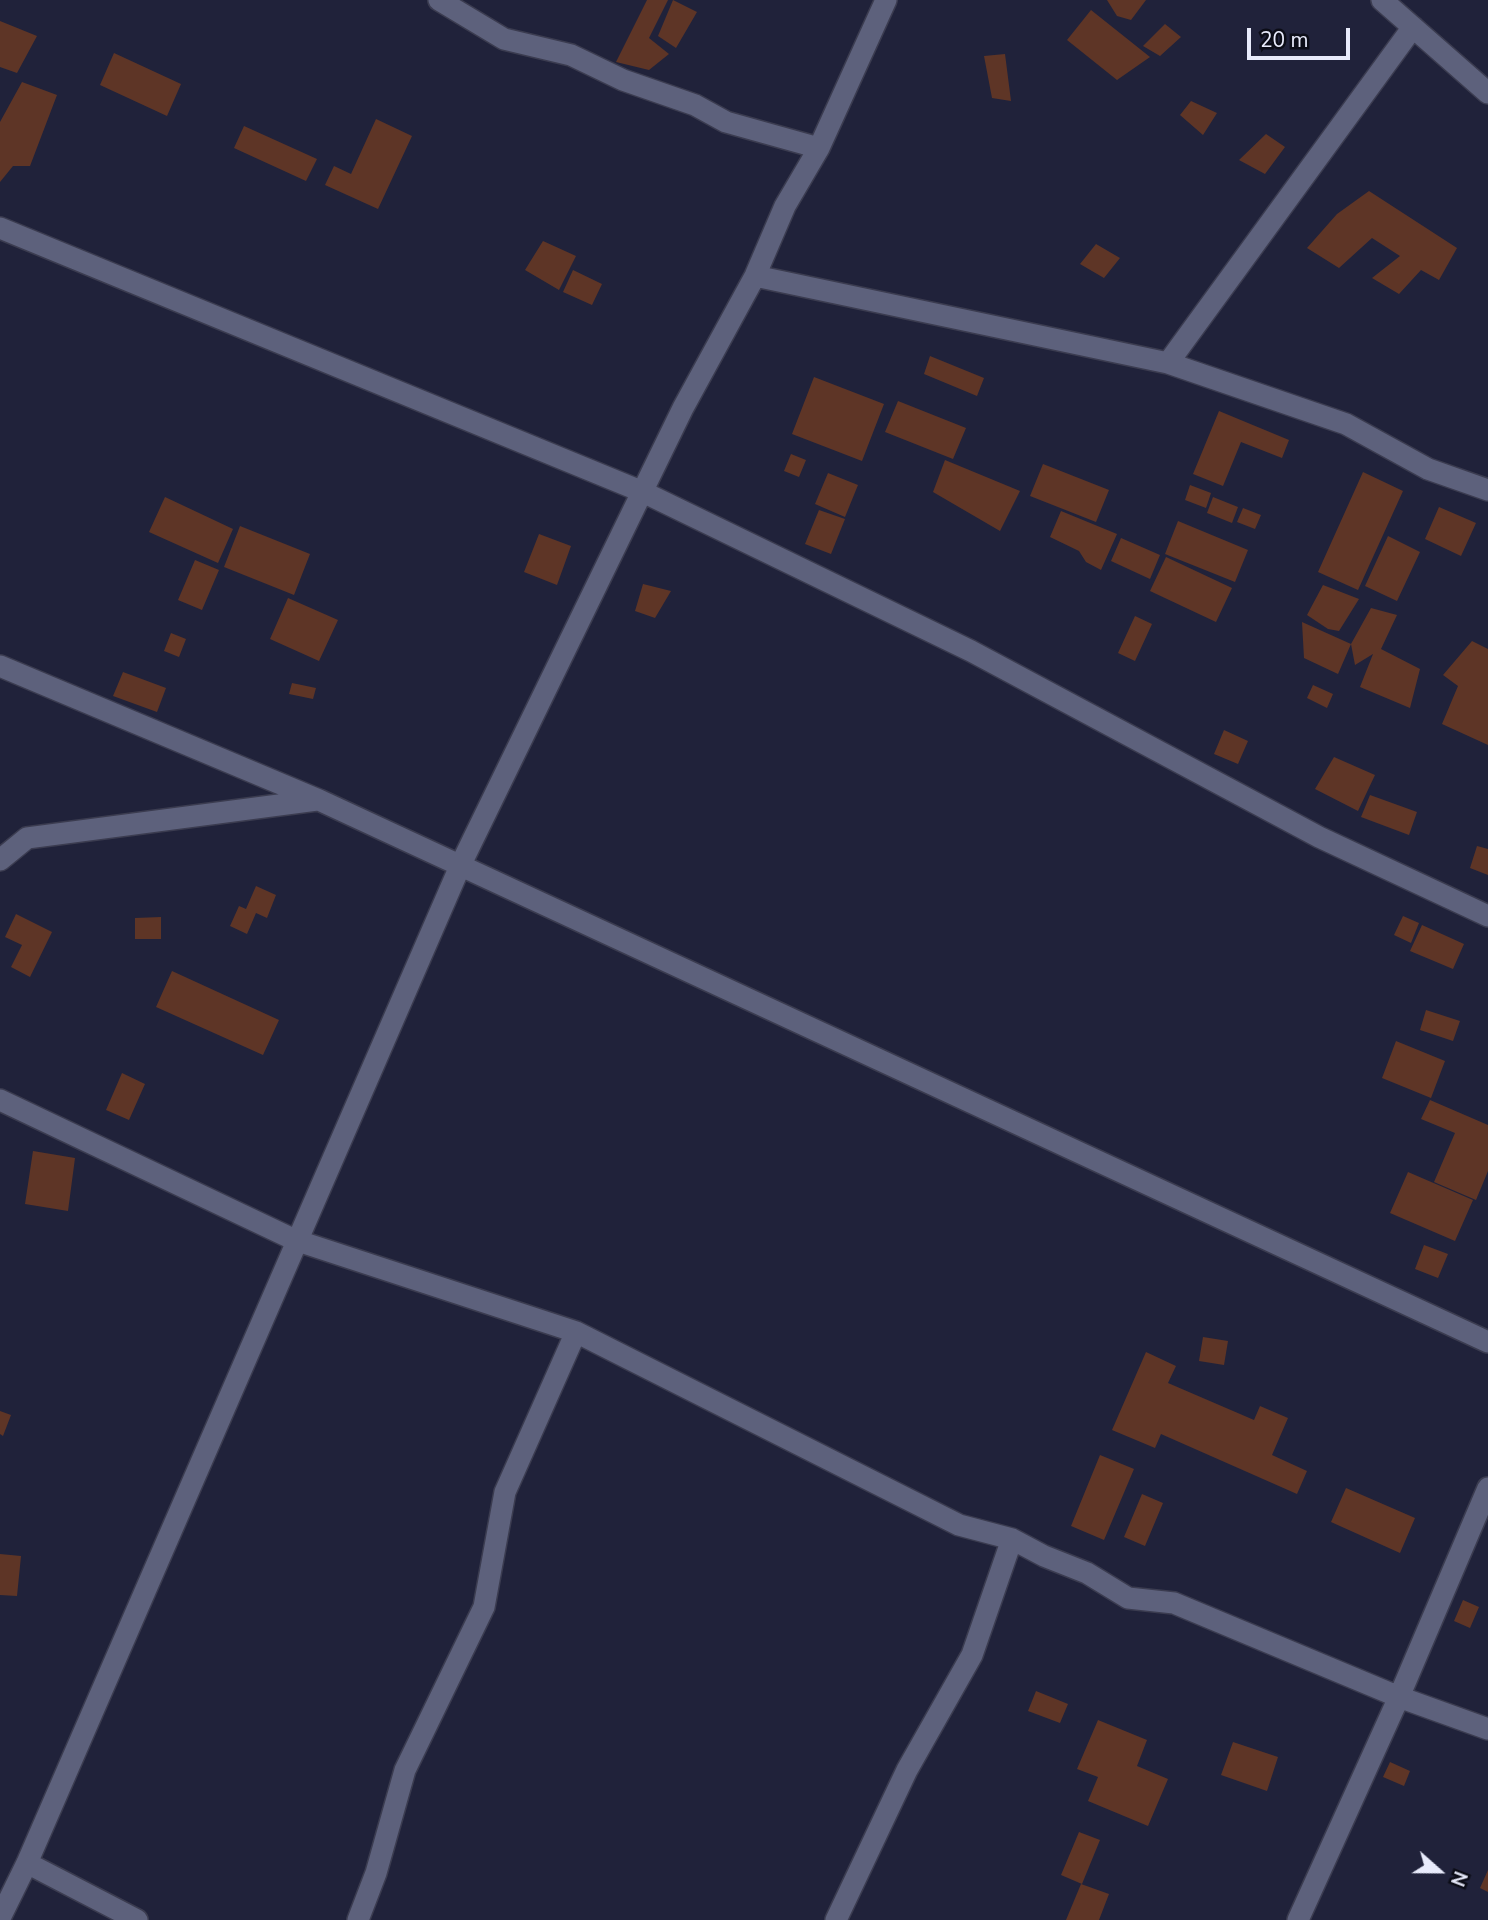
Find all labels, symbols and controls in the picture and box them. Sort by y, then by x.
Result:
scale bar [1250,14,1353,58]
text: 20 m [1260,26,1309,54]
north arrow [1404,1836,1474,1906]
text: N [1444,1867,1473,1890]

